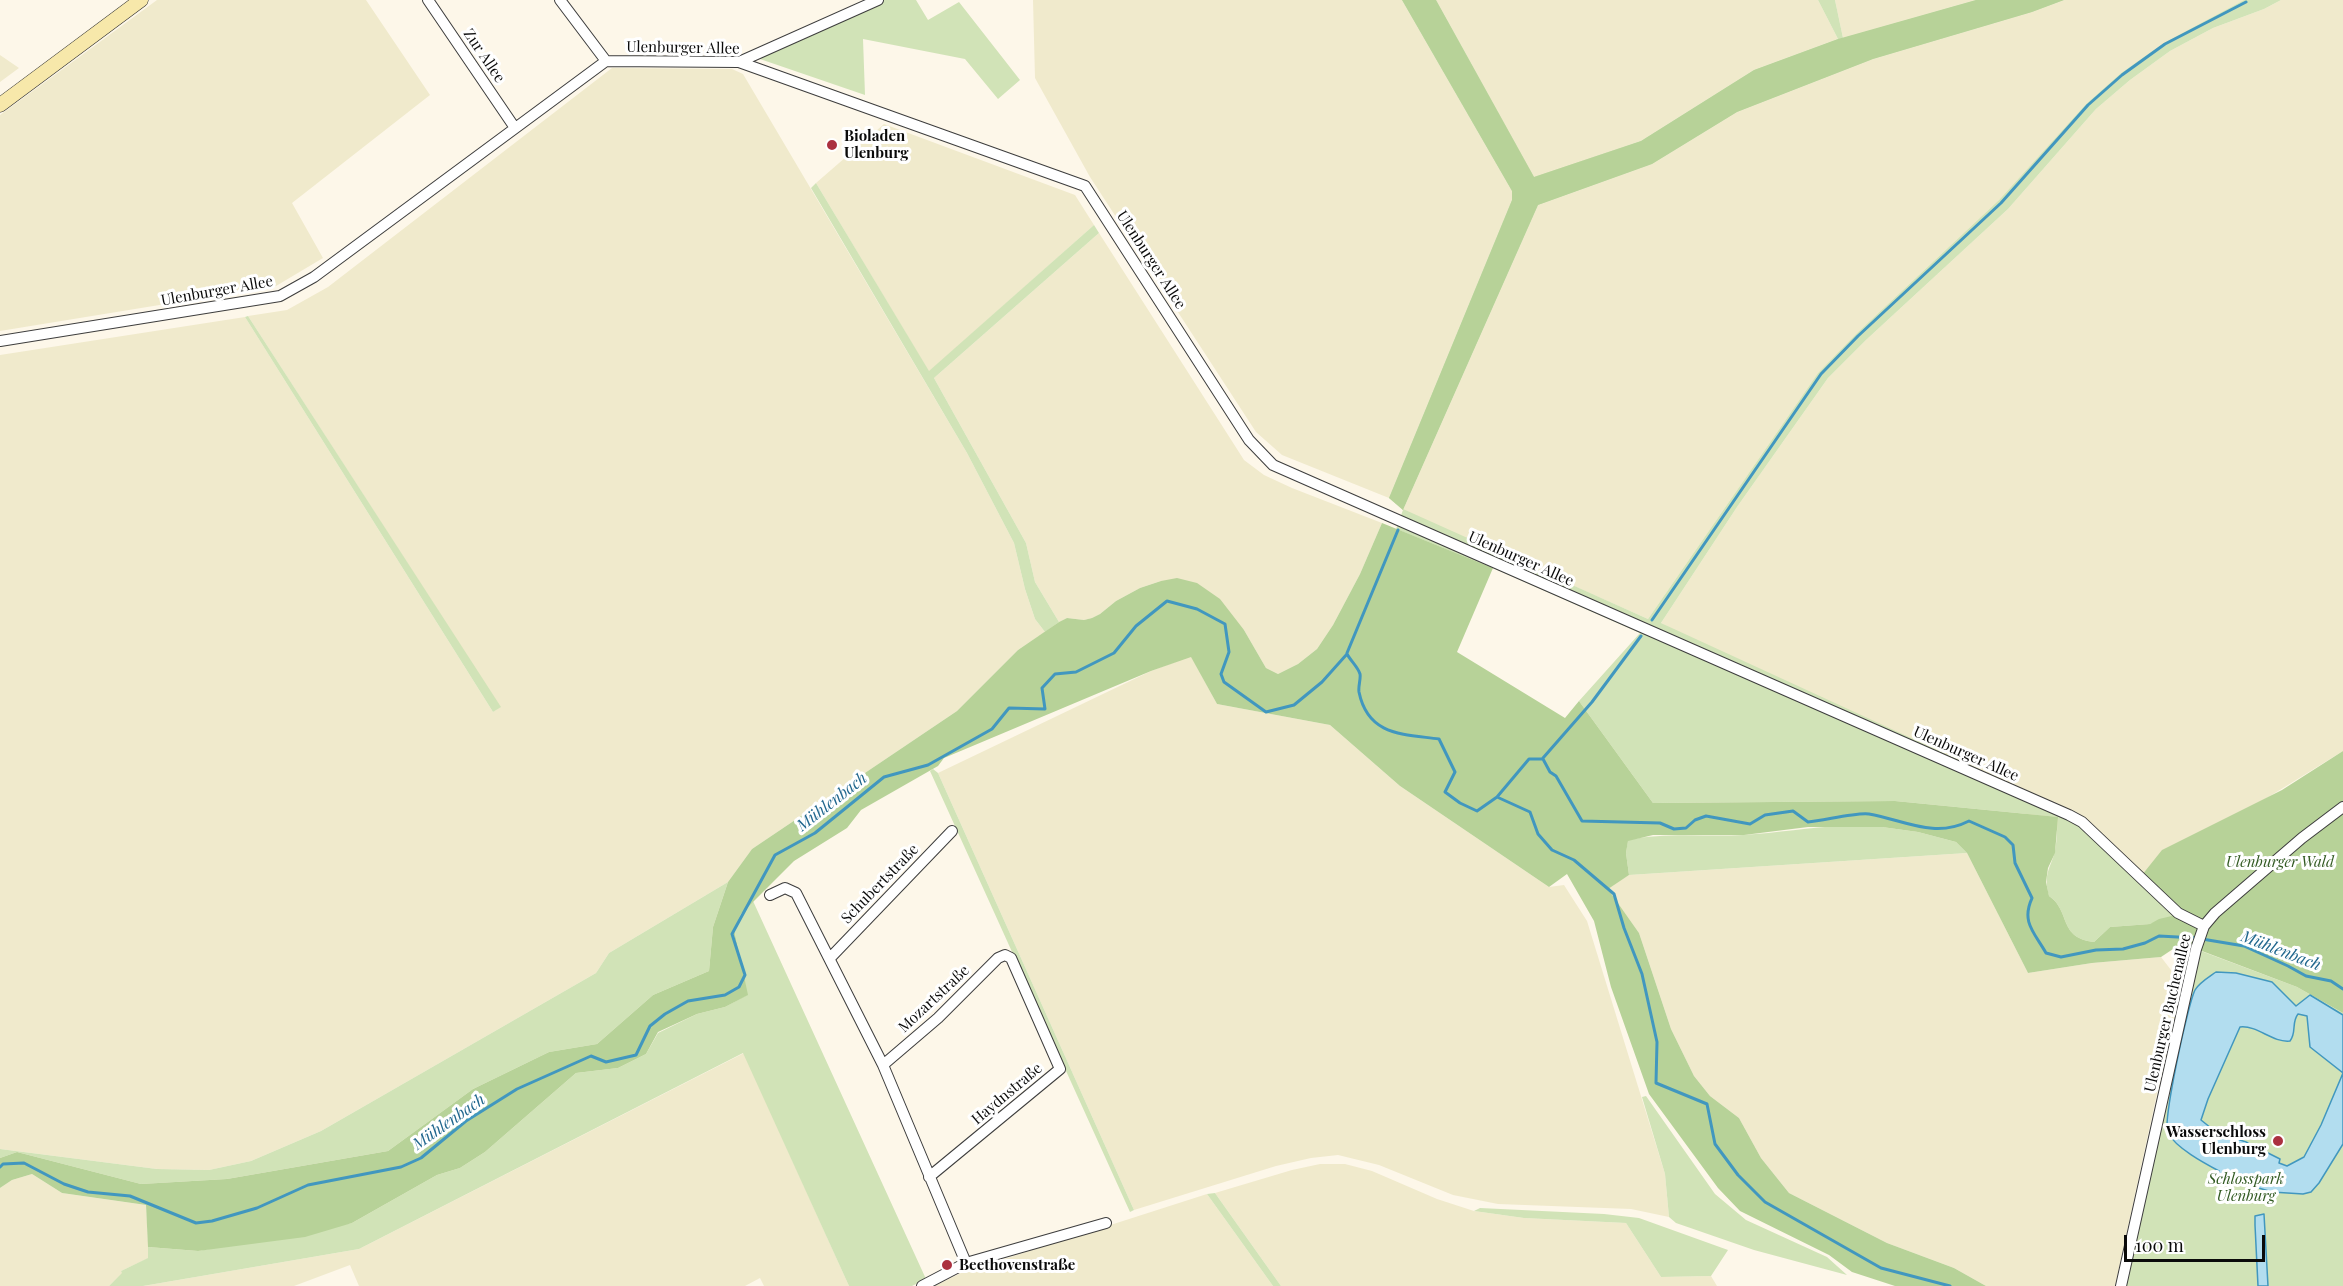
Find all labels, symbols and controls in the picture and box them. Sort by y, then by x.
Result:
street label: Zur Allee [459,26,509,86]
street label: Ulenburger Allee [626,38,740,58]
place label: Bioladen Ulenburg [844,127,909,162]
marker: Bioladen Ulenburg [825,138,839,152]
street label: Ulenburger Allee [1113,208,1189,312]
street label: Ulenburger Allee [160,272,274,310]
street label: Ulenburger Allee [1466,528,1576,590]
street label: Ulenburger Allee [1911,723,2021,785]
water label: Mühlenbach [793,769,871,835]
street label: Schubertstraße [838,841,922,927]
park label: Ulenburger Wald [2226,853,2334,871]
water label: Mühlenbach [2238,927,2324,975]
street label: Ulenburger Buchenallee [2141,932,2195,1094]
street label: Mozartstraße [895,962,973,1036]
street label: Haydnstraße [968,1059,1046,1129]
water label: Mühlenbach [409,1090,489,1154]
place label: Wasserschloss Ulenburg [2166,1123,2266,1158]
marker: Wasserschloss Ulenburg [2271,1134,2285,1148]
park label: Schlosspark Ulenburg [2208,1170,2284,1205]
scale bar [2127,1223,2268,1261]
text: 100 m [2135,1233,2184,1257]
place label: Beethovenstraße [959,1256,1075,1274]
marker: Beethovenstraße [940,1258,954,1272]

